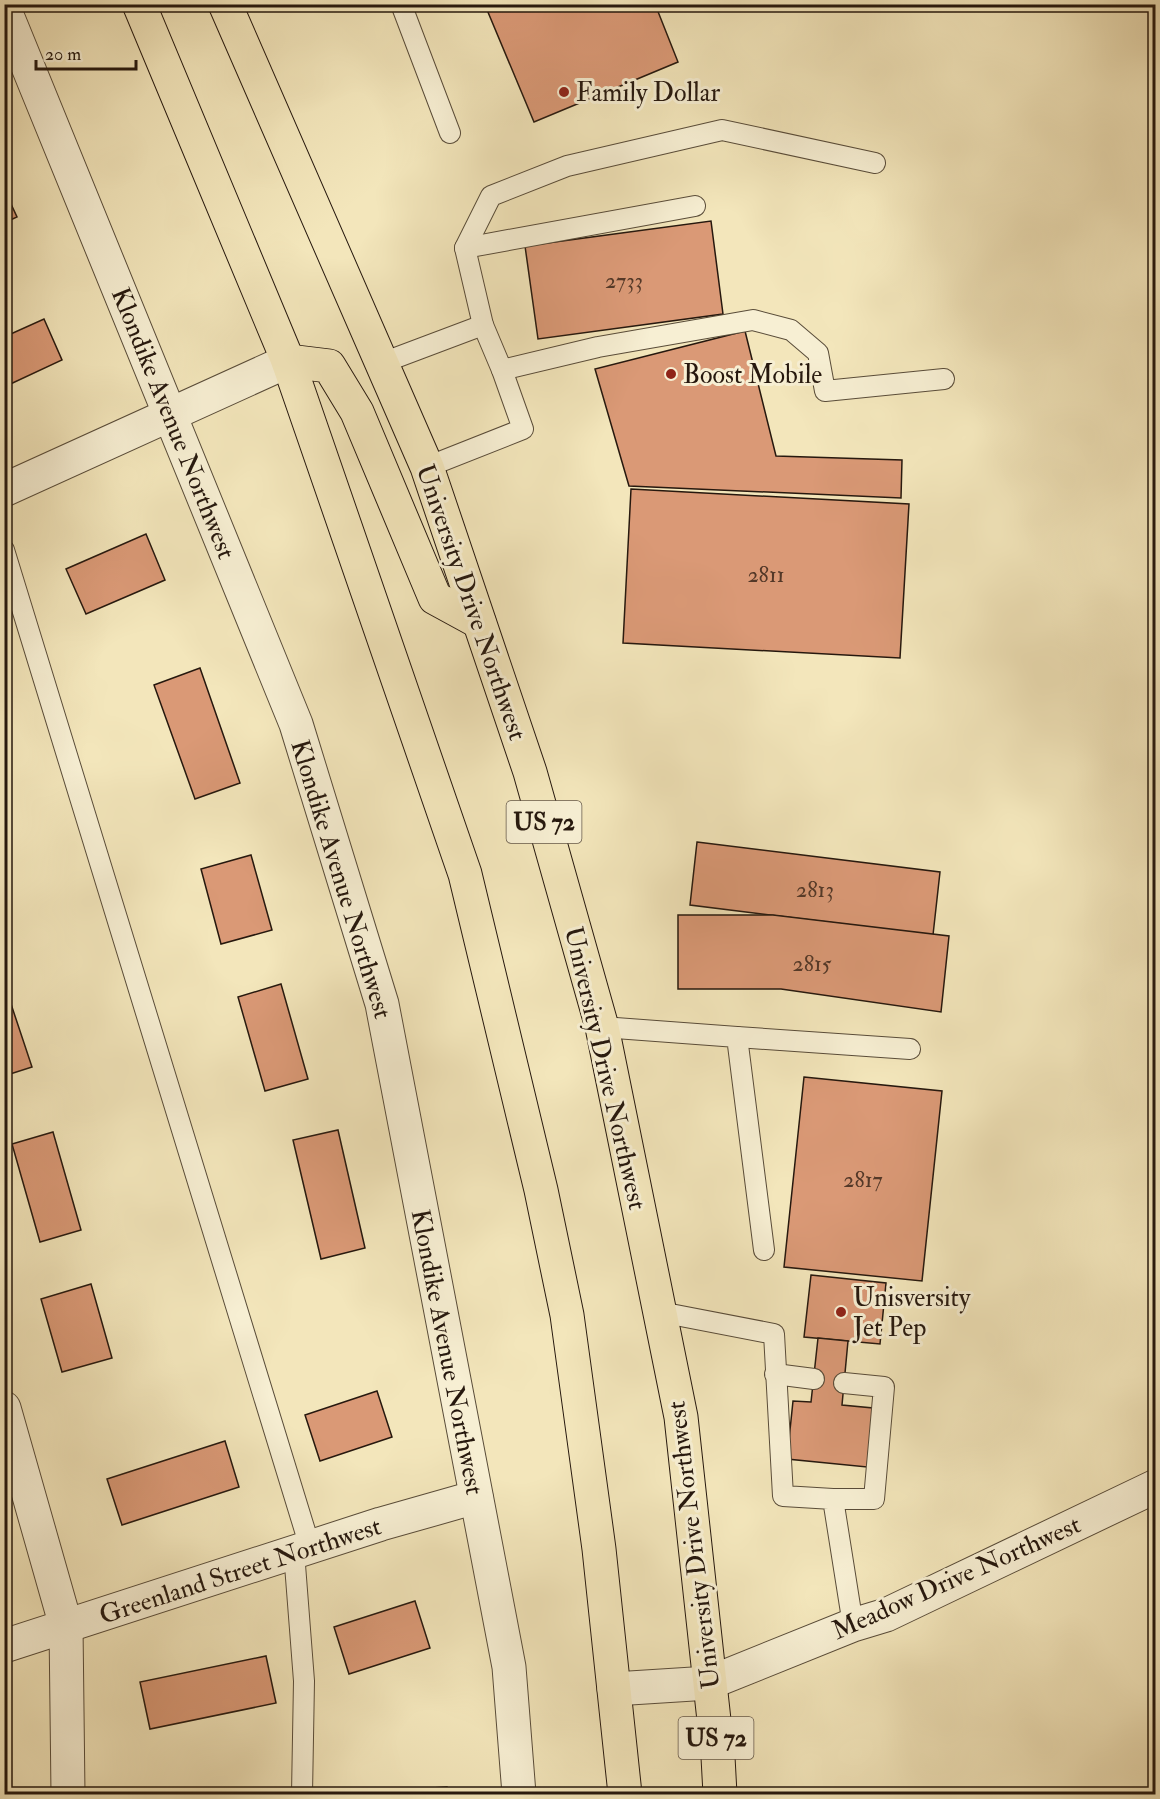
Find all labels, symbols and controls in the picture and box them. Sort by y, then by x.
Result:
scale bar [36,33,136,71]
text: 20 m [45,43,81,66]
place label: Family Dollar [576,77,720,109]
marker: Family Dollar [557,85,571,99]
house number: 2733 [605,267,643,295]
street label: Klondike Avenue Northwest [104,283,242,564]
place label: Boost Mobile [683,359,822,391]
marker: Boost Mobile [664,367,678,381]
street label: University Drive Northwest [409,460,533,744]
house number: 2811 [747,561,785,589]
street label: Klondike Avenue Northwest [283,736,399,1023]
road number: US 72 [506,801,582,843]
house number: 2813 [796,876,834,904]
street label: University Drive Northwest [557,924,653,1213]
house number: 2815 [793,950,832,978]
house number: 2817 [843,1166,883,1194]
street label: Klondike Avenue Northwest [404,1207,490,1498]
place label: Unisversity Jet Pep [852,1282,971,1345]
marker: Unisversity Jet Pep [834,1305,848,1319]
street label: University Drive Northwest [660,1399,728,1691]
street label: Meadow Drive Northwest [827,1509,1086,1647]
street label: Greenland Street Northwest [95,1510,385,1632]
road number: US 72 [678,1717,754,1759]

